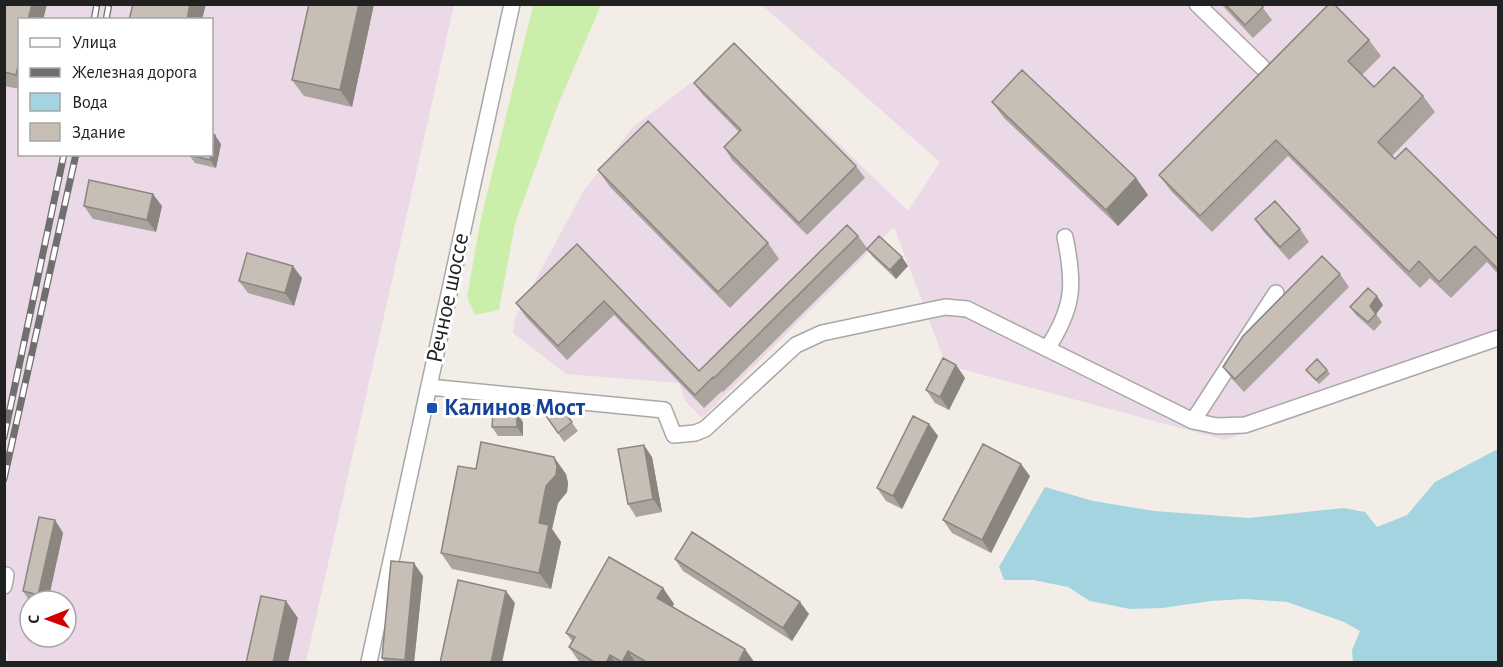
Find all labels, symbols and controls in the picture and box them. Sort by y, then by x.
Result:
legend [18,18,213,156]
text: Улица [72,34,117,52]
text: Железная дорога [72,64,197,82]
text: Вода [72,94,108,112]
text: Здание [72,124,126,142]
street label: Речное шоссе [423,231,473,365]
place label: Калинов Мост [444,396,586,420]
marker: Калинов Мост [425,401,439,415]
north arrow [18,589,78,649]
text: С [26,615,42,624]

